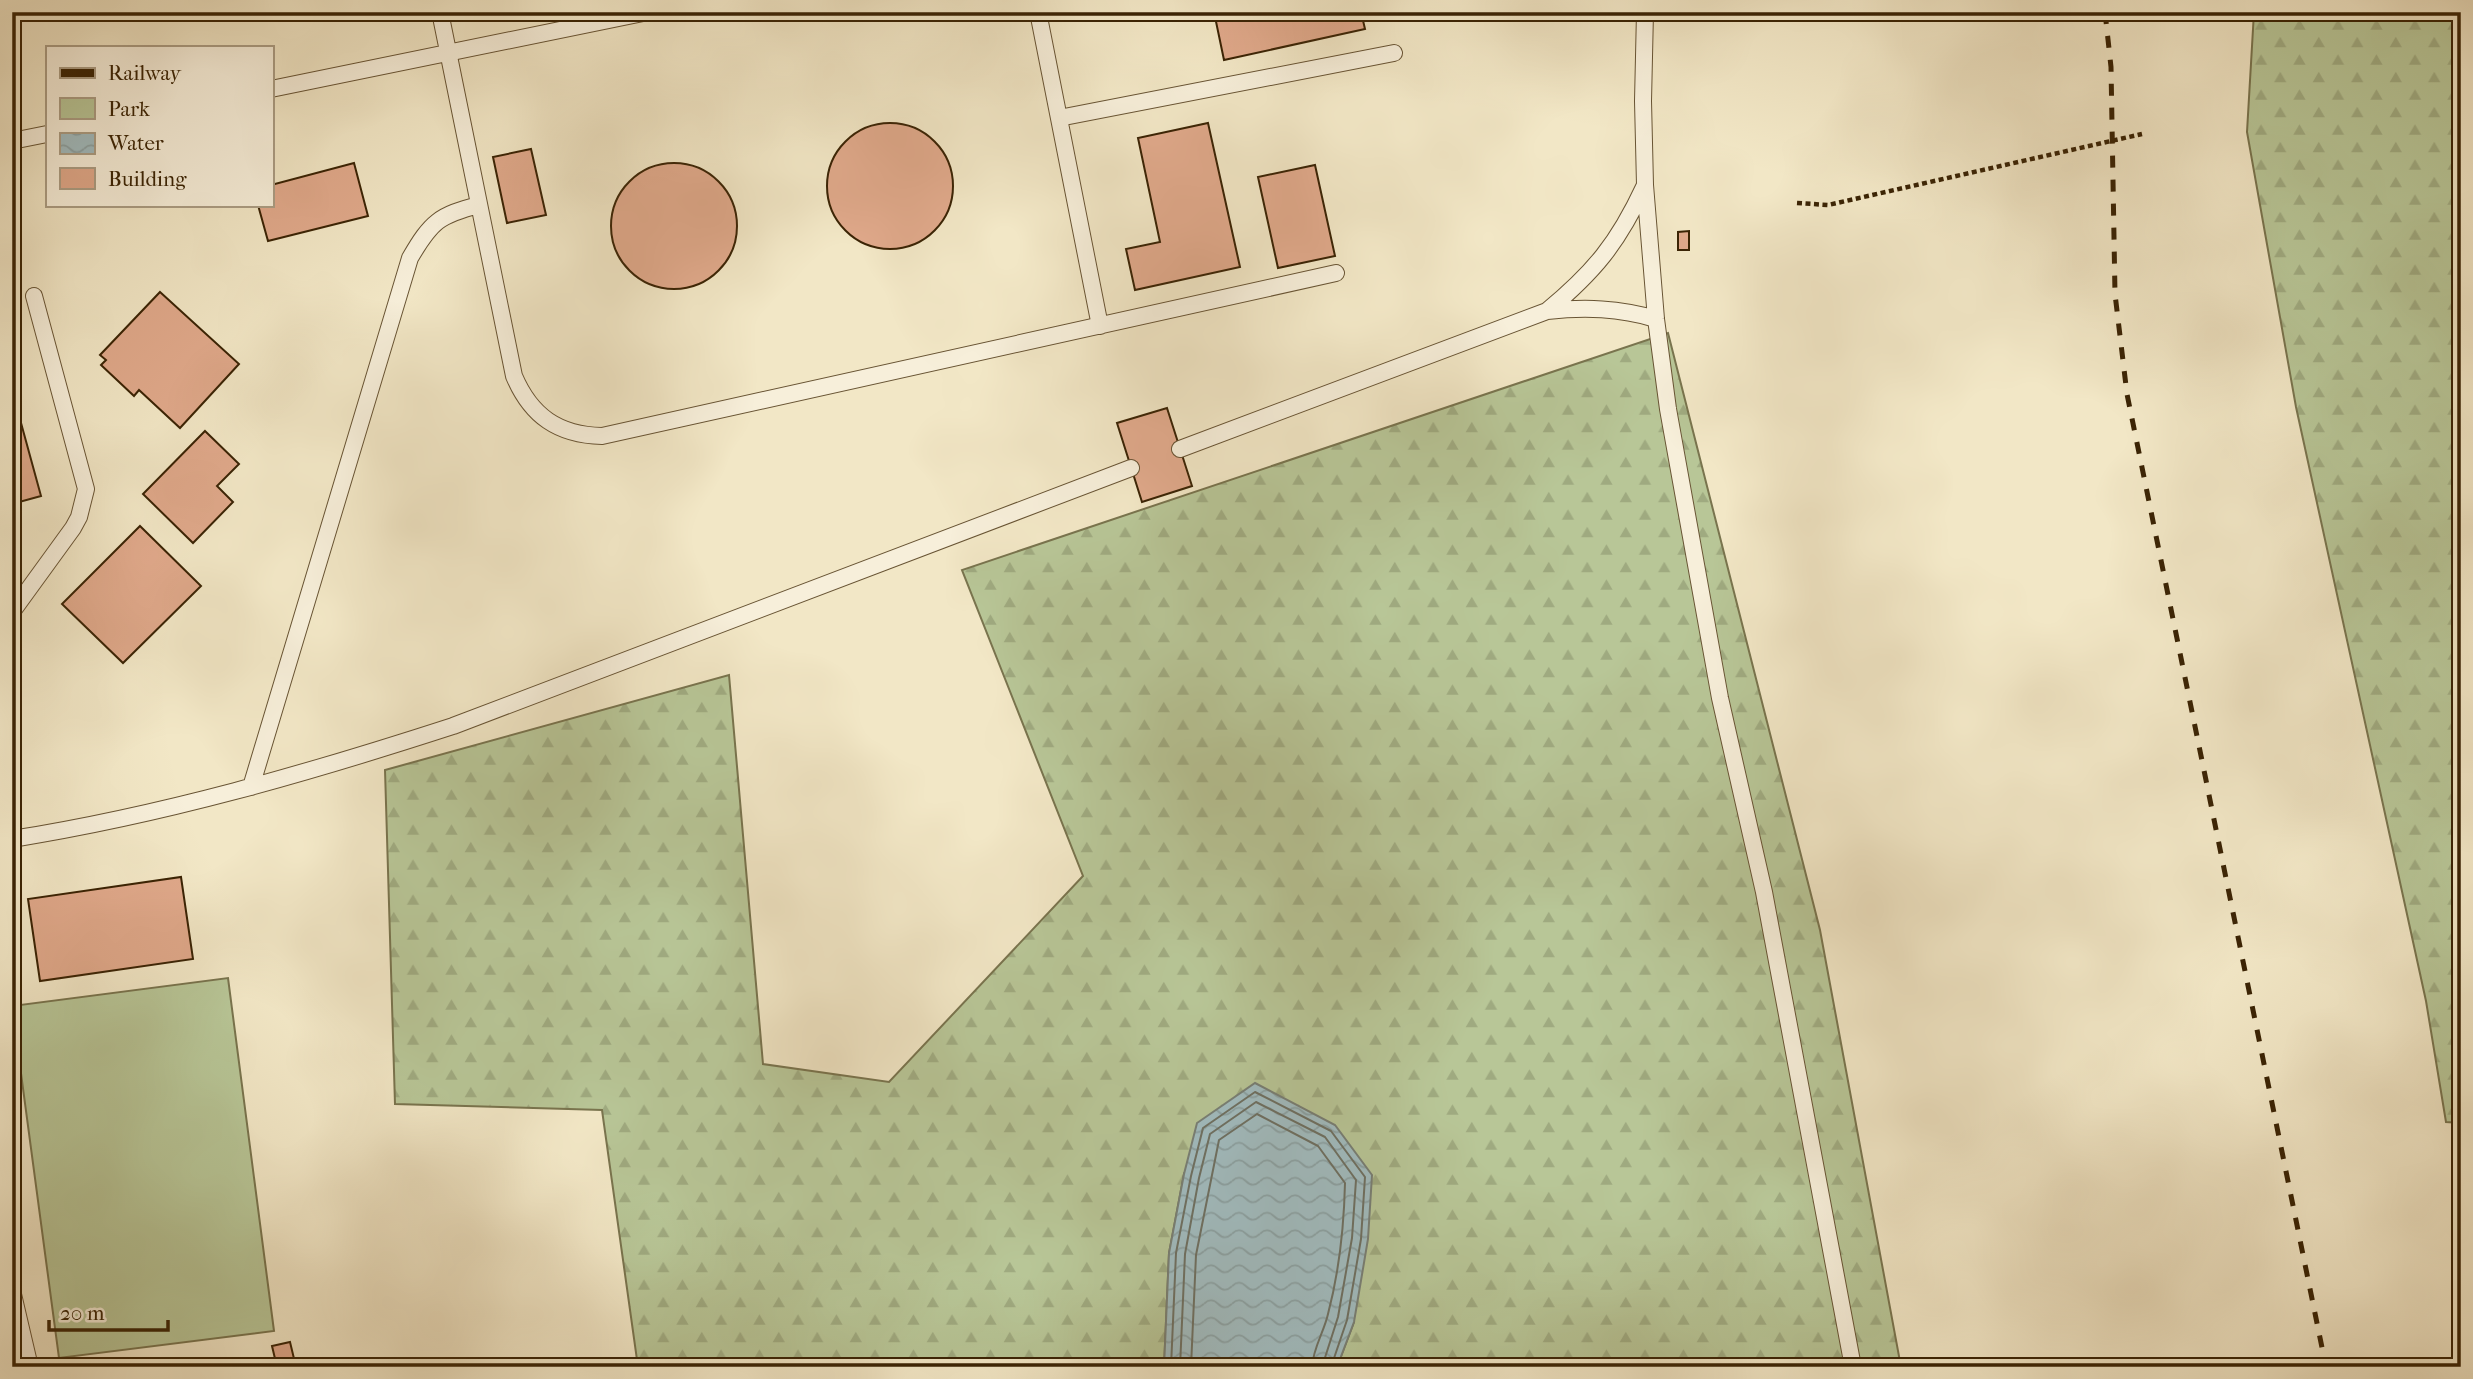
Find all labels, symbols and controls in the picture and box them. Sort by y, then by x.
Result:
legend [46,46,273,206]
text: Railway [108,61,182,85]
text: Park [108,97,150,121]
text: Water [107,131,164,155]
text: Building [108,167,187,191]
scale bar [49,1288,168,1332]
text: 20 m [60,1301,105,1325]

